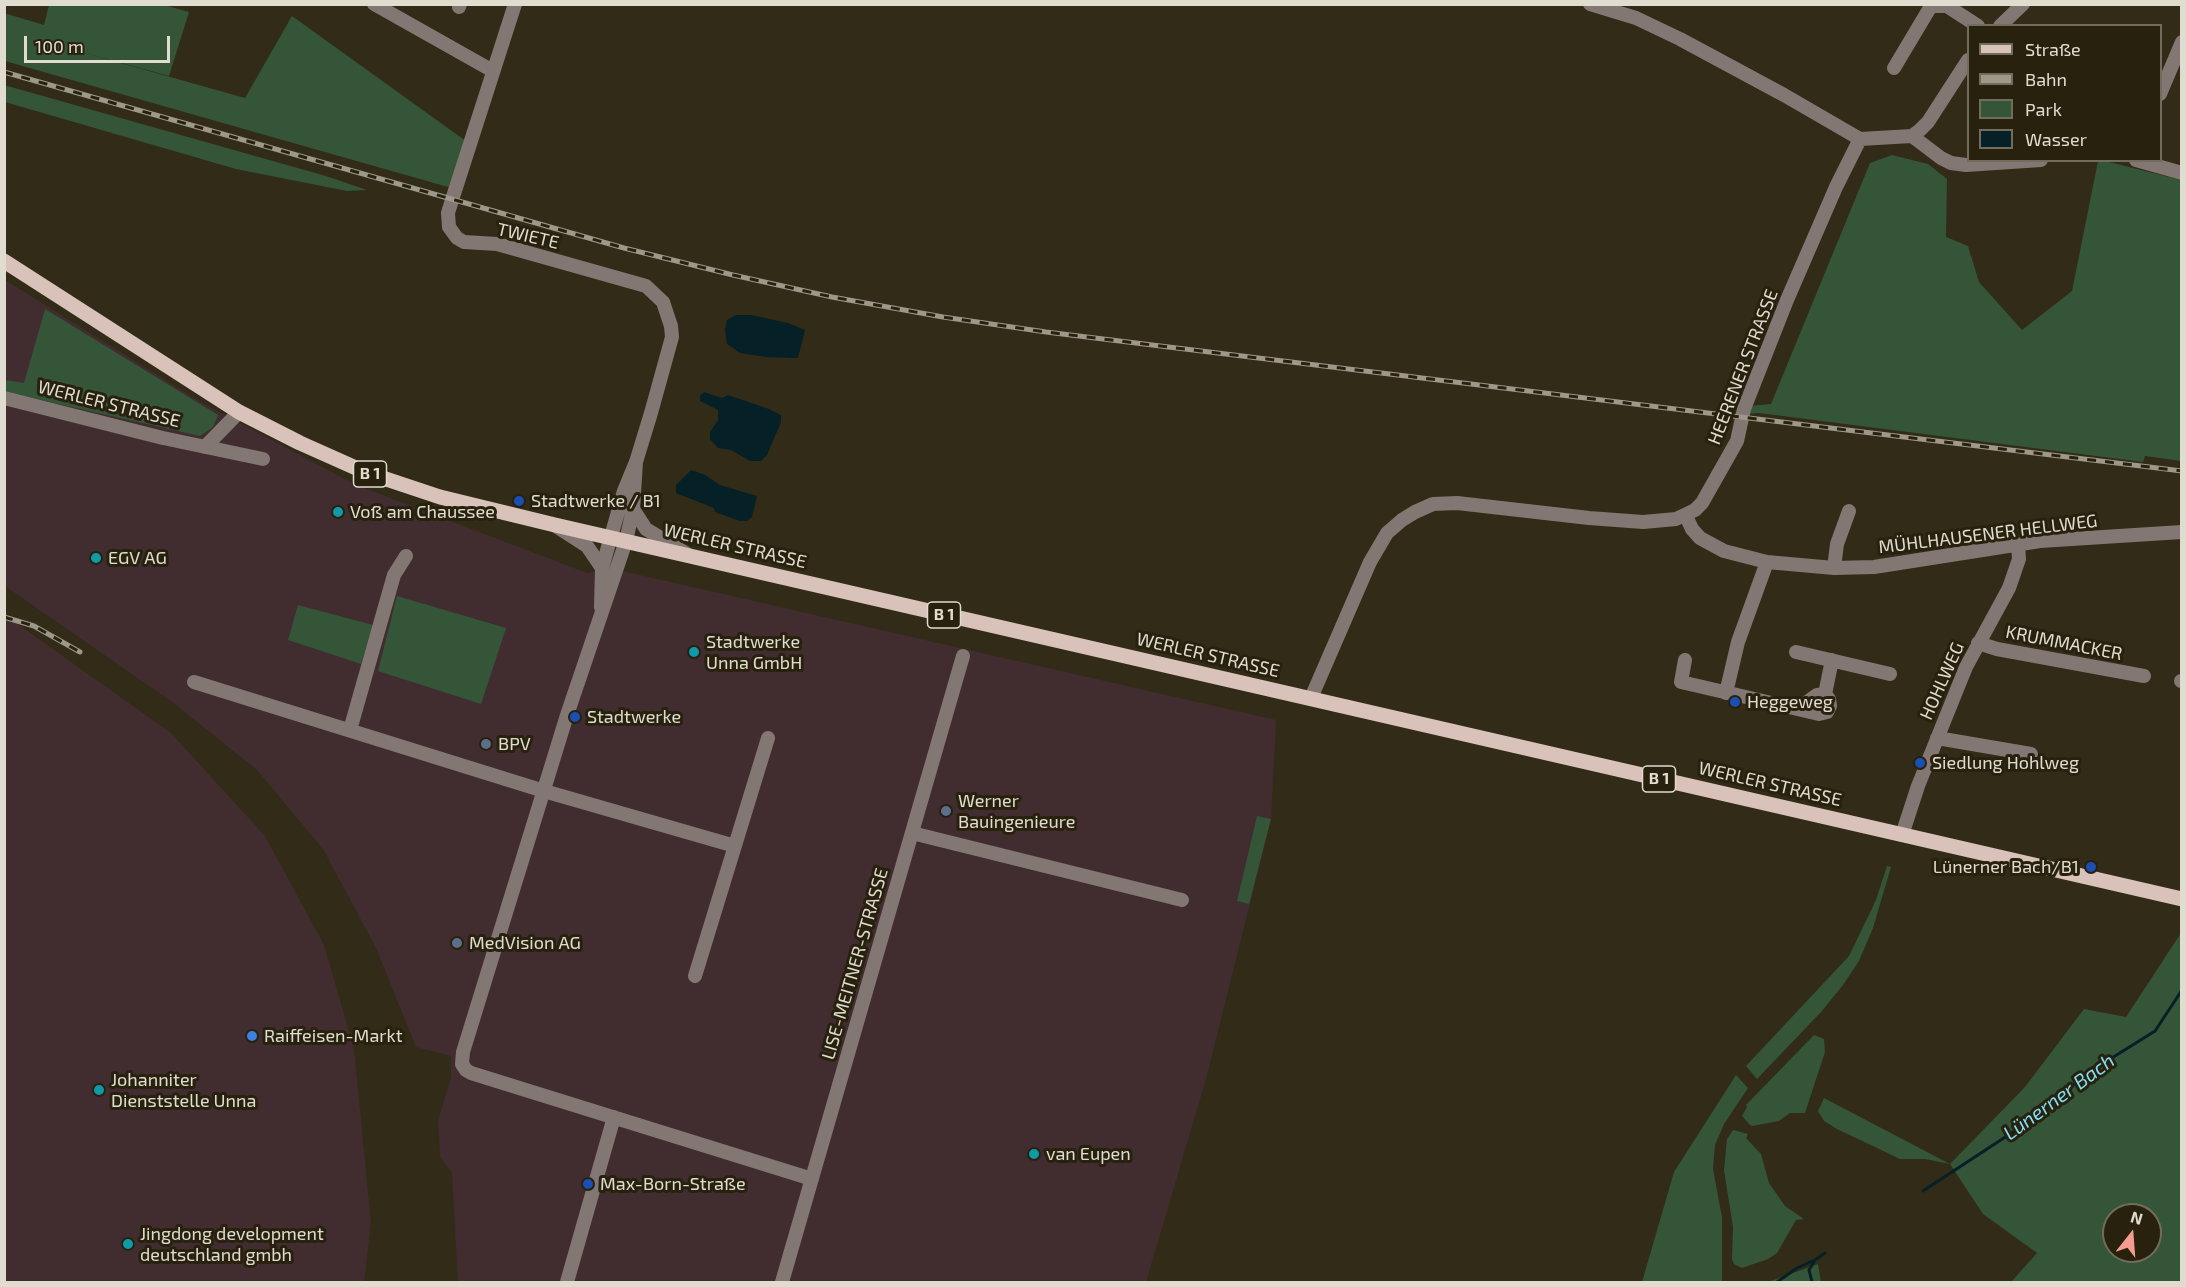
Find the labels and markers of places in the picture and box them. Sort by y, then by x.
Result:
place label: Stadtwerke / B1 [531,490,661,512]
marker: Stadtwerke / B1 [512,494,526,508]
place label: Voß am Chaussee [350,501,495,523]
marker: Voß am Chaussee [331,505,345,519]
place label: EGV AG [108,547,167,569]
marker: EGV AG [89,551,103,565]
place label: Stadtwerke Unna GmbH [706,631,802,674]
marker: Stadtwerke Unna GmbH [687,645,701,659]
place label: Heggeweg [1747,691,1833,713]
marker: Heggeweg [1728,695,1742,709]
place label: Stadtwerke [587,706,681,728]
marker: Stadtwerke [568,710,582,724]
place label: BPV [498,733,531,755]
marker: BPV [479,737,493,751]
place label: Siedlung Hohlweg [1932,752,2079,774]
marker: Siedlung Hohlweg [1913,756,1927,770]
place label: Werner Bauingenieure [958,790,1075,832]
marker: Werner Bauingenieure [939,804,953,818]
place label: Lünerner Bach/B1 [1933,856,2079,878]
marker: Lünerner Bach/B1 [2084,860,2098,874]
place label: MedVision AG [469,932,581,954]
marker: MedVision AG [450,936,464,950]
place label: Raiffeisen-Markt [264,1025,403,1047]
marker: Raiffeisen-Markt [245,1029,259,1043]
place label: Johanniter Dienststelle Unna [111,1069,256,1112]
marker: Johanniter Dienststelle Unna [92,1083,106,1097]
place label: van Eupen [1046,1143,1131,1165]
marker: van Eupen [1027,1147,1041,1161]
place label: Max-Born-Straße [600,1173,746,1195]
marker: Max-Born-Straße [581,1177,595,1191]
place label: Jingdong development deutschland gmbh [140,1223,324,1266]
marker: Jingdong development deutschland gmbh [121,1237,135,1251]

